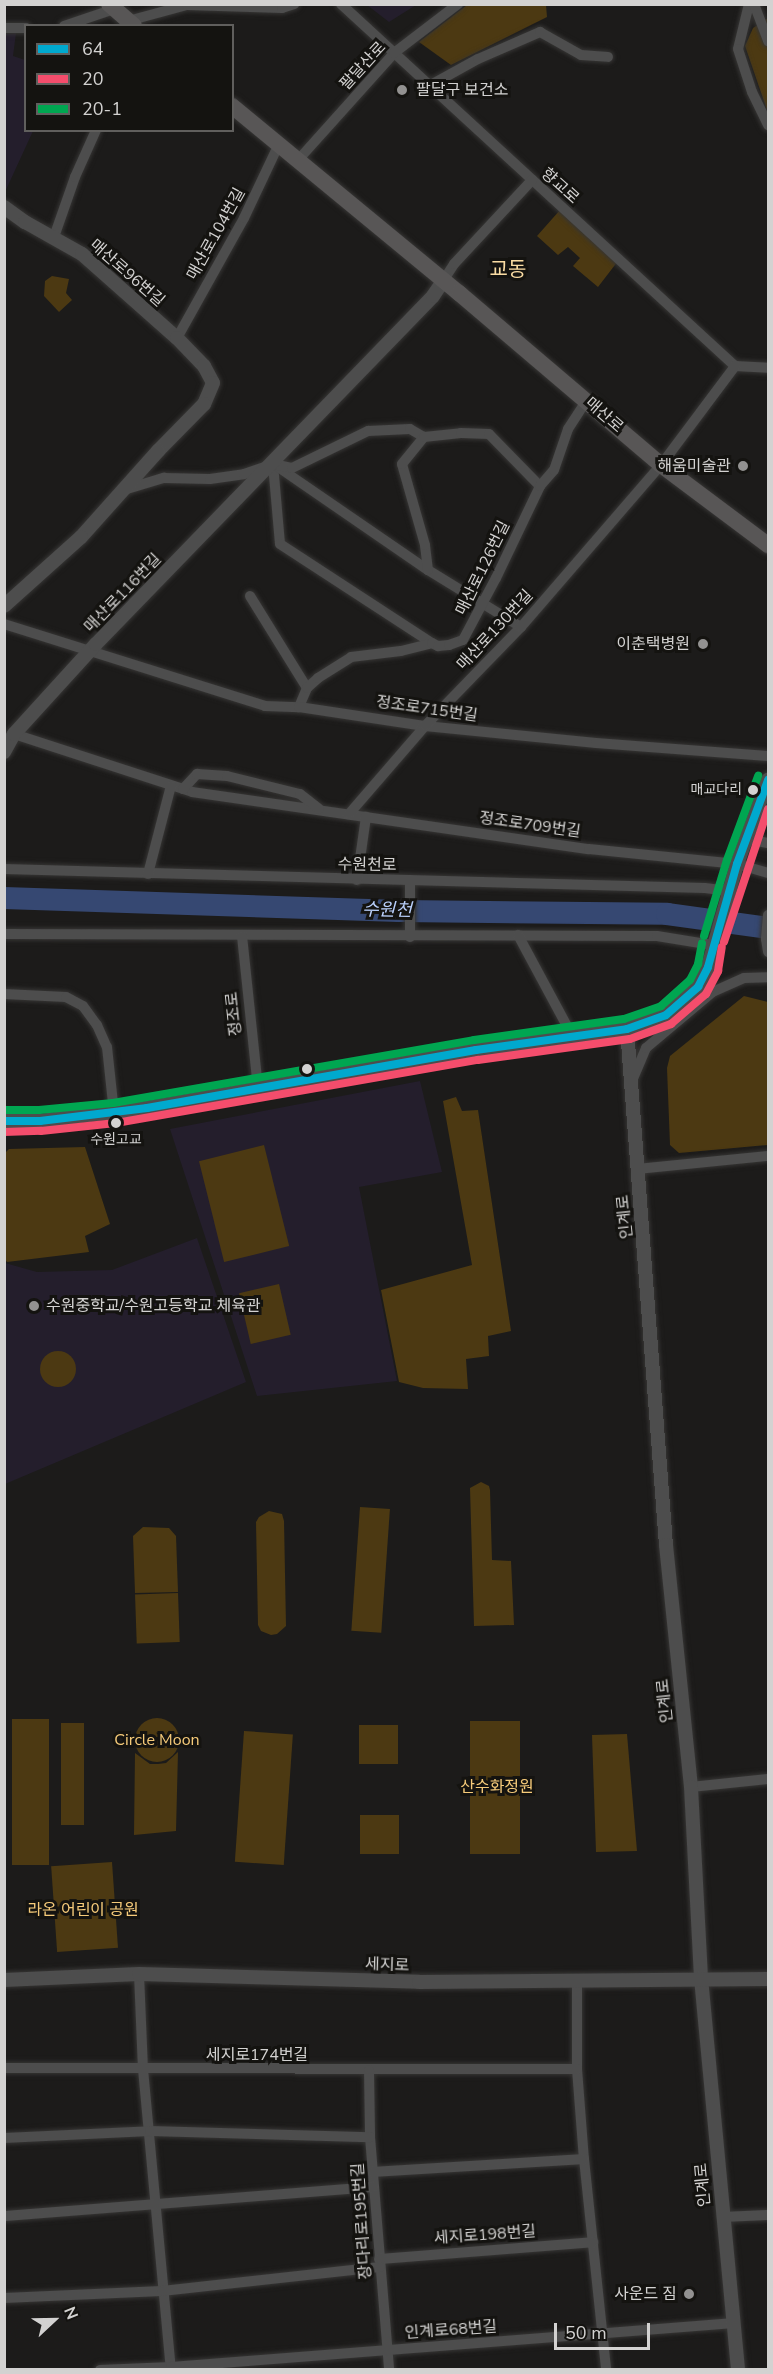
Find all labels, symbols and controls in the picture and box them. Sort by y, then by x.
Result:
legend [24,24,234,132]
text: 64 [82,37,104,61]
street label: 팔달산로 [336,38,390,94]
text: 20 [82,67,104,91]
place label: 팔달구 보건소 [416,80,508,100]
marker: 팔달구 보건소 [393,81,411,99]
text: 20-1 [82,97,122,121]
street label: 향교로 [537,164,583,208]
street label: 매산로104번길 [183,185,249,283]
street label: 매산로96번길 [86,235,168,311]
district label: 교동 [490,257,526,281]
street label: 매산로 [581,393,627,437]
place label: 해움미술관 [657,456,731,476]
marker: 해움미술관 [736,459,750,473]
street label: 매산로126번길 [452,518,514,618]
street label: 매산로116번길 [81,550,165,636]
street label: 매산로130번길 [453,586,537,674]
place label: 이춘택병원 [616,634,690,654]
marker: 이춘택병원 [694,635,712,653]
street label: 정조로715번길 [375,692,479,726]
place label: 매교다리 [690,782,742,798]
marker: 매교다리 [747,784,759,796]
street label: 정조로709번길 [478,808,582,842]
street label: 수원천로 [337,855,397,875]
water label: 수원천 [362,899,412,921]
street label: 정조로 [222,991,246,1037]
unlabelled marker [301,1063,313,1075]
marker: 수원고교 [110,1117,122,1129]
place label: 수원고교 [90,1132,142,1148]
street label: 인계로 [613,1194,637,1240]
place label: 수원중학교/수원고등학교 체육관 [46,1296,261,1316]
marker: 수원중학교/수원고등학교 체육관 [27,1299,41,1313]
street label: 인계로 [653,1678,677,1724]
park label: Circle Moon [114,1730,200,1750]
park label: 산수화정원 [460,1777,534,1797]
park label: 라온 어린이 공원 [27,1900,139,1920]
street label: 세지로 [365,1955,409,1975]
street label: 세지로174번길 [206,2045,308,2065]
street label: 장다리로195번길 [348,2162,376,2280]
street label: 인계로 [692,2162,714,2208]
street label: 세지로198번길 [433,2222,537,2248]
place label: 사운드 짐 [614,2284,677,2304]
marker: 사운드 짐 [682,2287,696,2301]
north arrow [24,2290,84,2350]
text: N [58,2304,83,2323]
scale bar [557,2311,653,2349]
street label: 인계로68번길 [404,2317,498,2343]
text: 50 m [565,2321,607,2345]

